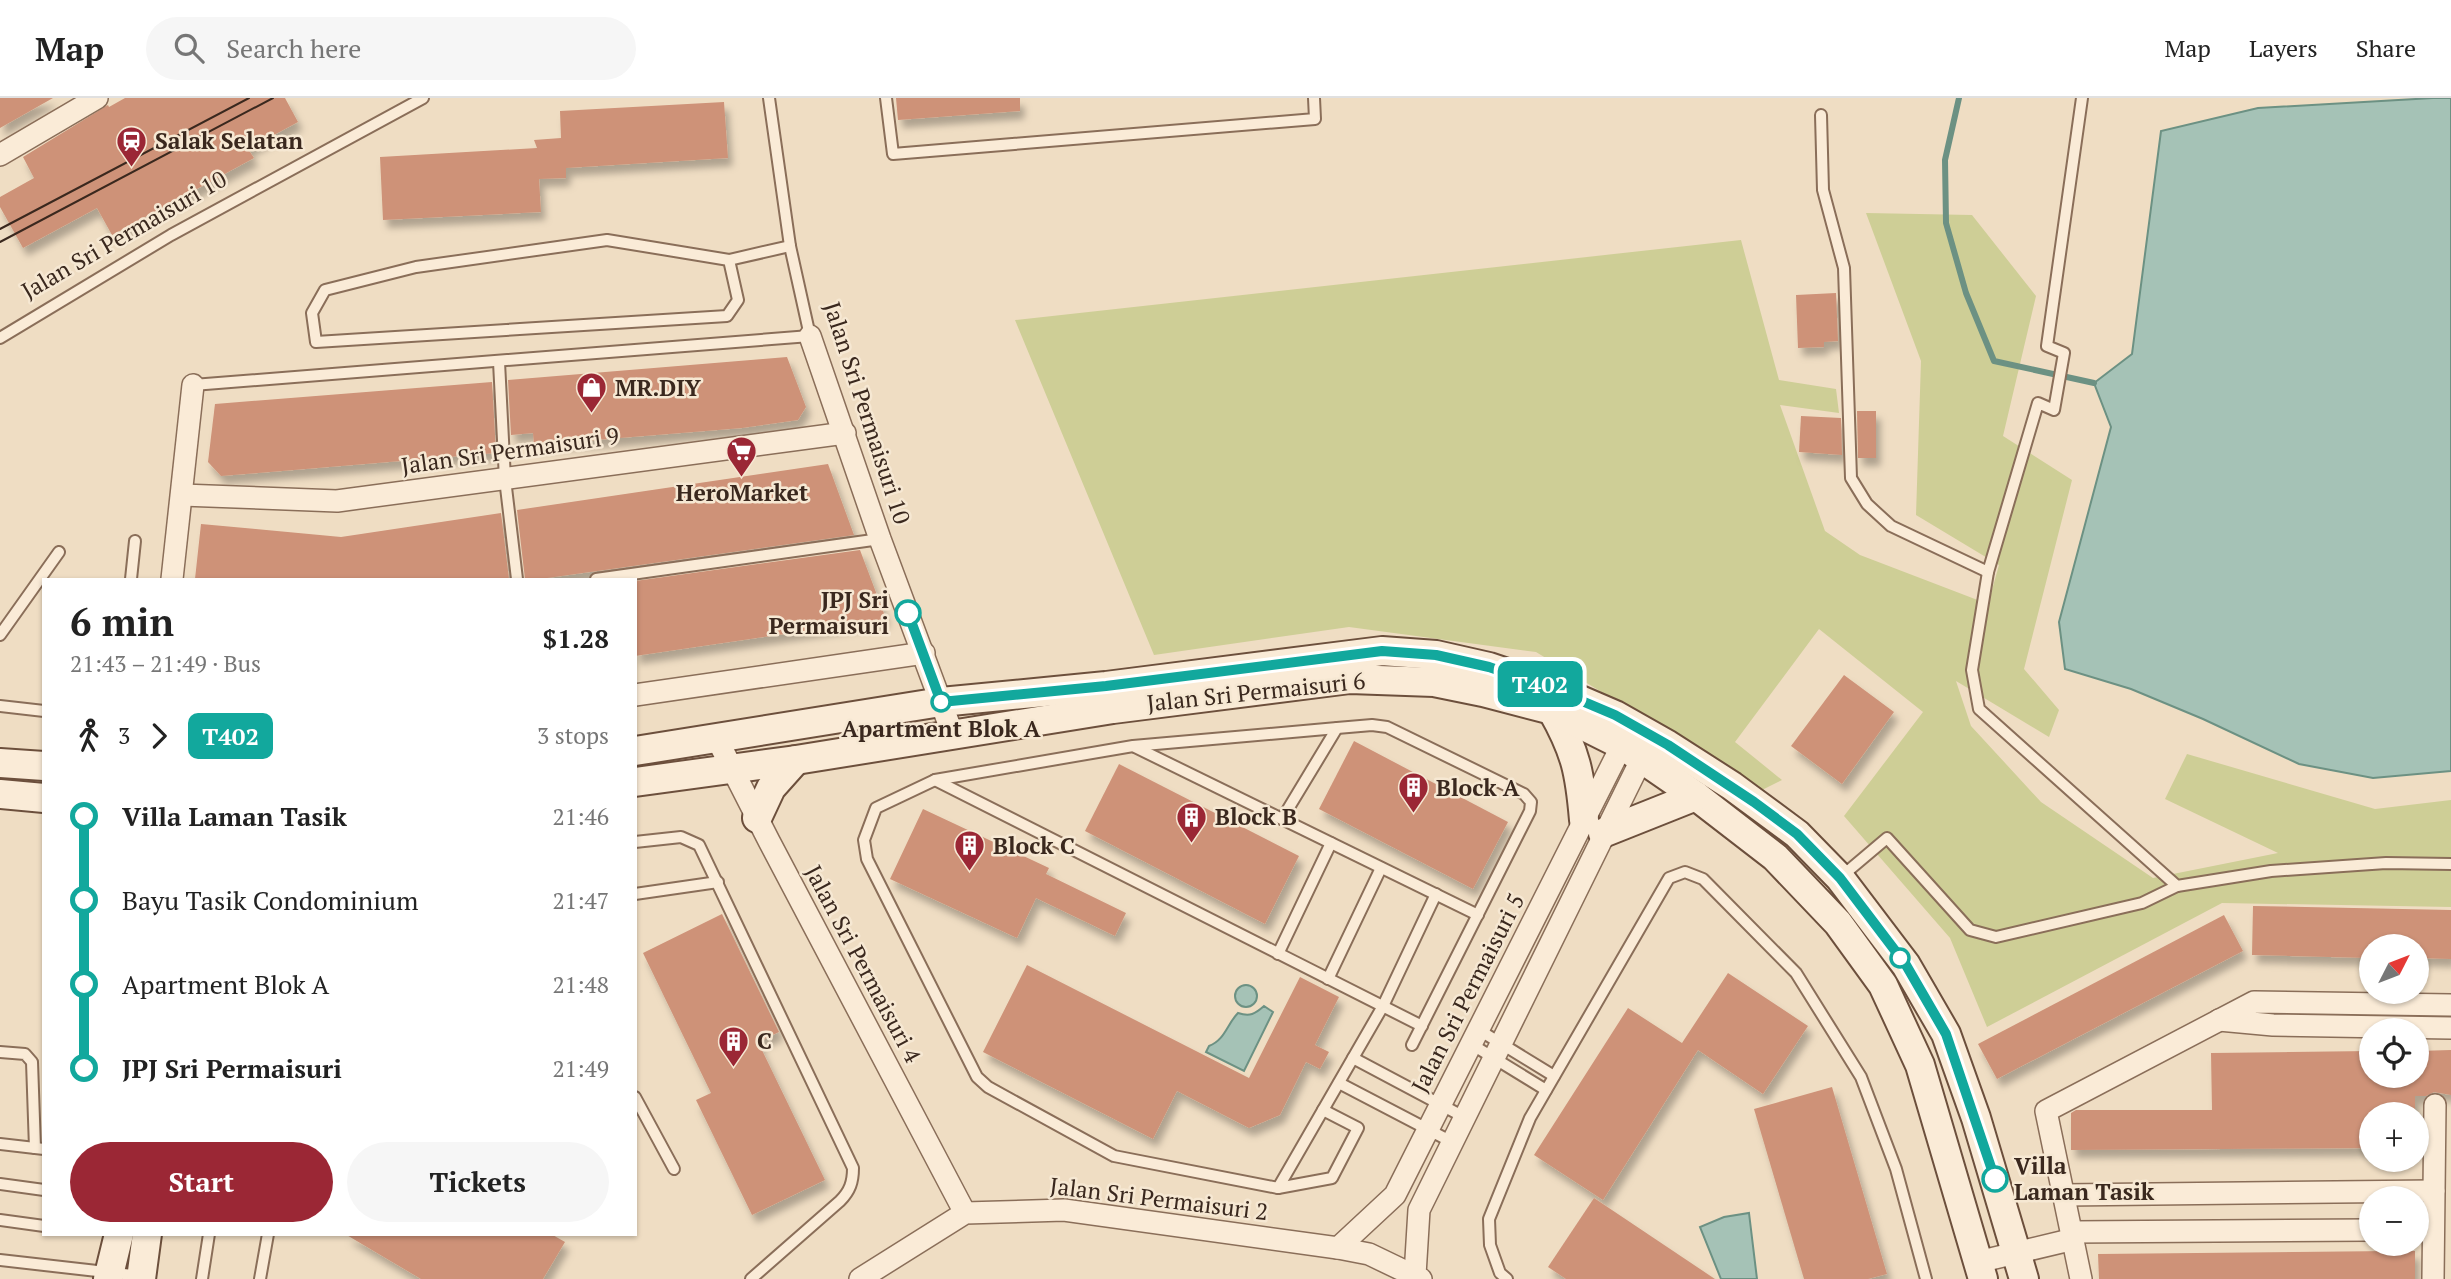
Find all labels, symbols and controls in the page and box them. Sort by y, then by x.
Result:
search box [146,17,636,80]
text: Map [35,27,104,70]
icon: search [170,29,208,67]
text: Search here [226,31,361,65]
text: Map [2164,32,2211,64]
text: Layers [2249,32,2318,64]
text: Share [2356,32,2416,64]
station icon: Salak Selatan [115,124,149,168]
place label: Salak Selatan [155,125,303,156]
street label: Jalan Sri Permaisuri 10 [16,163,232,306]
street label: Jalan Sri Permaisuri 10 [817,298,918,528]
shop icon: MR.DIY [575,371,609,415]
place label: MR.DIY [615,372,702,403]
street label: Jalan Sri Permaisuri 9 [399,420,621,481]
supermarket icon: HeroMarket [725,435,759,479]
place label: HeroMarket [676,477,808,508]
place label: JPJ Sri Permaisuri [769,584,889,641]
text: 6 min [70,597,174,647]
marker: JPJ Sri Permaisuri [895,600,921,626]
text: $1.28 [543,621,609,655]
text: 21:43 – 21:49 · Bus [70,648,261,679]
line badge: T402 [1491,661,1589,707]
street label: Jalan Sri Permaisuri 6 [1145,665,1367,718]
text: T402 [1512,668,1568,700]
marker: Apartment Blok A [931,692,951,712]
place label: Apartment Blok A [842,713,1041,744]
icon: walk [70,717,108,755]
icon: forward [140,717,178,755]
text: 3 [118,720,130,751]
text: T402 [202,720,259,752]
text: 3 stops [537,720,609,751]
building icon: Block A [1396,771,1430,815]
place label: Block A [1436,772,1520,803]
text: Villa Laman Tasik [122,799,347,833]
building icon: Block B [1175,800,1209,844]
text: 21:46 [552,801,609,832]
place label: Block B [1215,801,1297,832]
building icon: Block C [953,829,987,873]
place label: Block C [993,830,1075,861]
street label: Jalan Sri Permaisuri 4 [798,860,929,1069]
text: Bayu Tasik Condominium [122,883,418,917]
text: 21:47 [552,885,609,916]
street label: Jalan Sri Permaisuri 5 [1404,888,1531,1098]
north arrow [2359,934,2429,1004]
map controls [2359,934,2429,1256]
unlabelled marker [1890,948,1910,968]
text: Apartment Blok A [122,967,329,1001]
text: 21:48 [552,969,609,1000]
button: locate [2359,1018,2429,1088]
building icon: C [717,1024,751,1068]
place label: C [757,1025,772,1056]
text: JPJ Sri Permaisuri [122,1051,342,1085]
text: 21:49 [552,1053,609,1084]
button: + [2359,1102,2429,1172]
button: Start [70,1142,333,1222]
button: Tickets [347,1142,609,1222]
place label: Villa Laman Tasik [2014,1150,2155,1207]
marker: Villa Laman Tasik [1982,1166,2008,1192]
street label: Jalan Sri Permaisuri 2 [1048,1170,1270,1227]
button: − [2359,1186,2429,1256]

